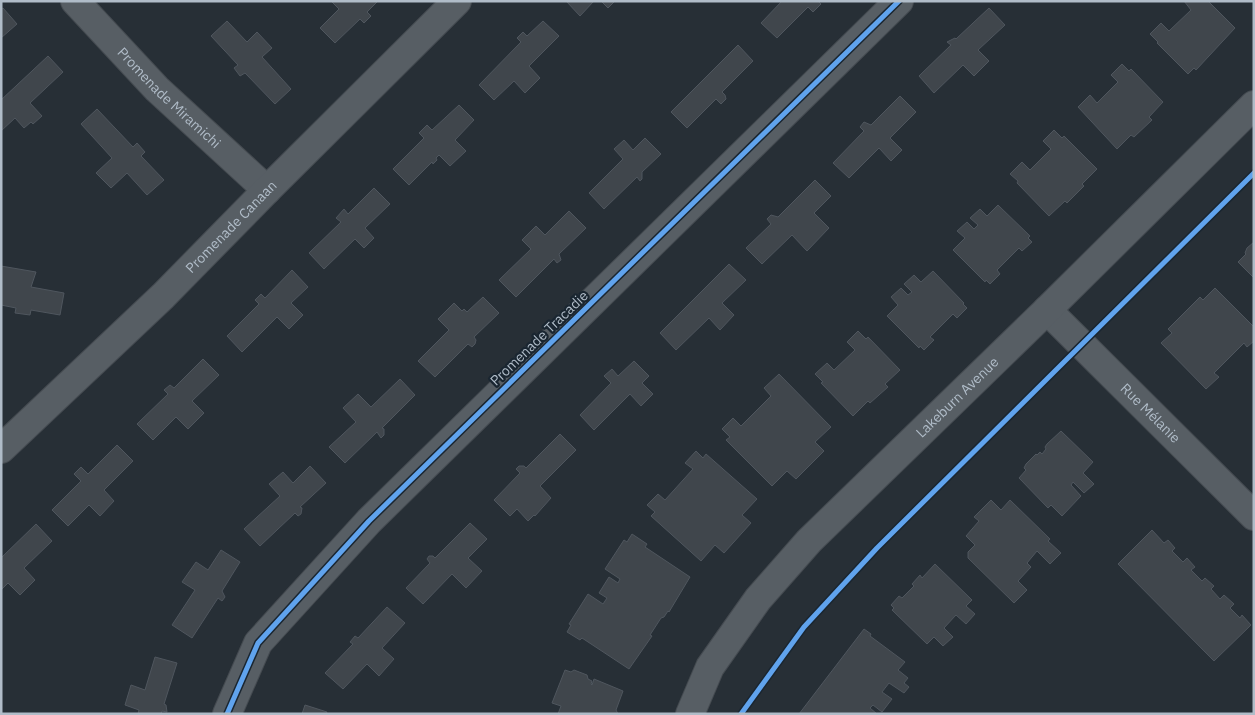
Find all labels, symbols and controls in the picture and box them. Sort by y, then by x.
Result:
street label: Promenade Miramichi [114,43,225,152]
street label: Promenade Canaan [182,177,280,277]
street label: Promenade Tracadie [486,286,592,389]
street label: Lakeburn Avenue [912,353,1003,441]
street label: Rue Mélanie [1117,379,1184,447]

